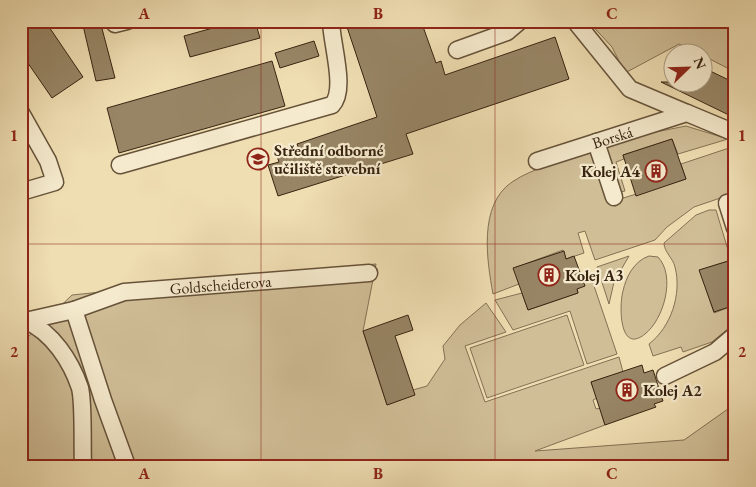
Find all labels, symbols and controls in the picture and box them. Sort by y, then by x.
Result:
text: A [137,3,150,24]
text: B [373,3,383,24]
text: C [606,3,618,24]
north arrow [664,42,714,92]
text: N [689,54,711,72]
street label: Borská [589,121,636,154]
text: 1 [10,125,18,146]
text: 1 [738,125,746,146]
place label: Střední odborné učiliště stavební [274,140,384,179]
school or university icon: Střední odborné učiliště stavební [246,147,270,171]
building icon: Kolej A4 [644,159,668,183]
place label: Kolej A4 [581,161,641,182]
building icon: Kolej A3 [537,263,561,287]
place label: Kolej A3 [565,265,624,286]
street label: Goldscheiderova [169,271,273,299]
text: 2 [10,341,19,362]
text: 2 [738,341,747,362]
building icon: Kolej A2 [615,378,639,402]
place label: Kolej A2 [643,380,702,401]
text: A [137,463,150,484]
text: B [373,463,383,484]
text: C [606,463,618,484]

